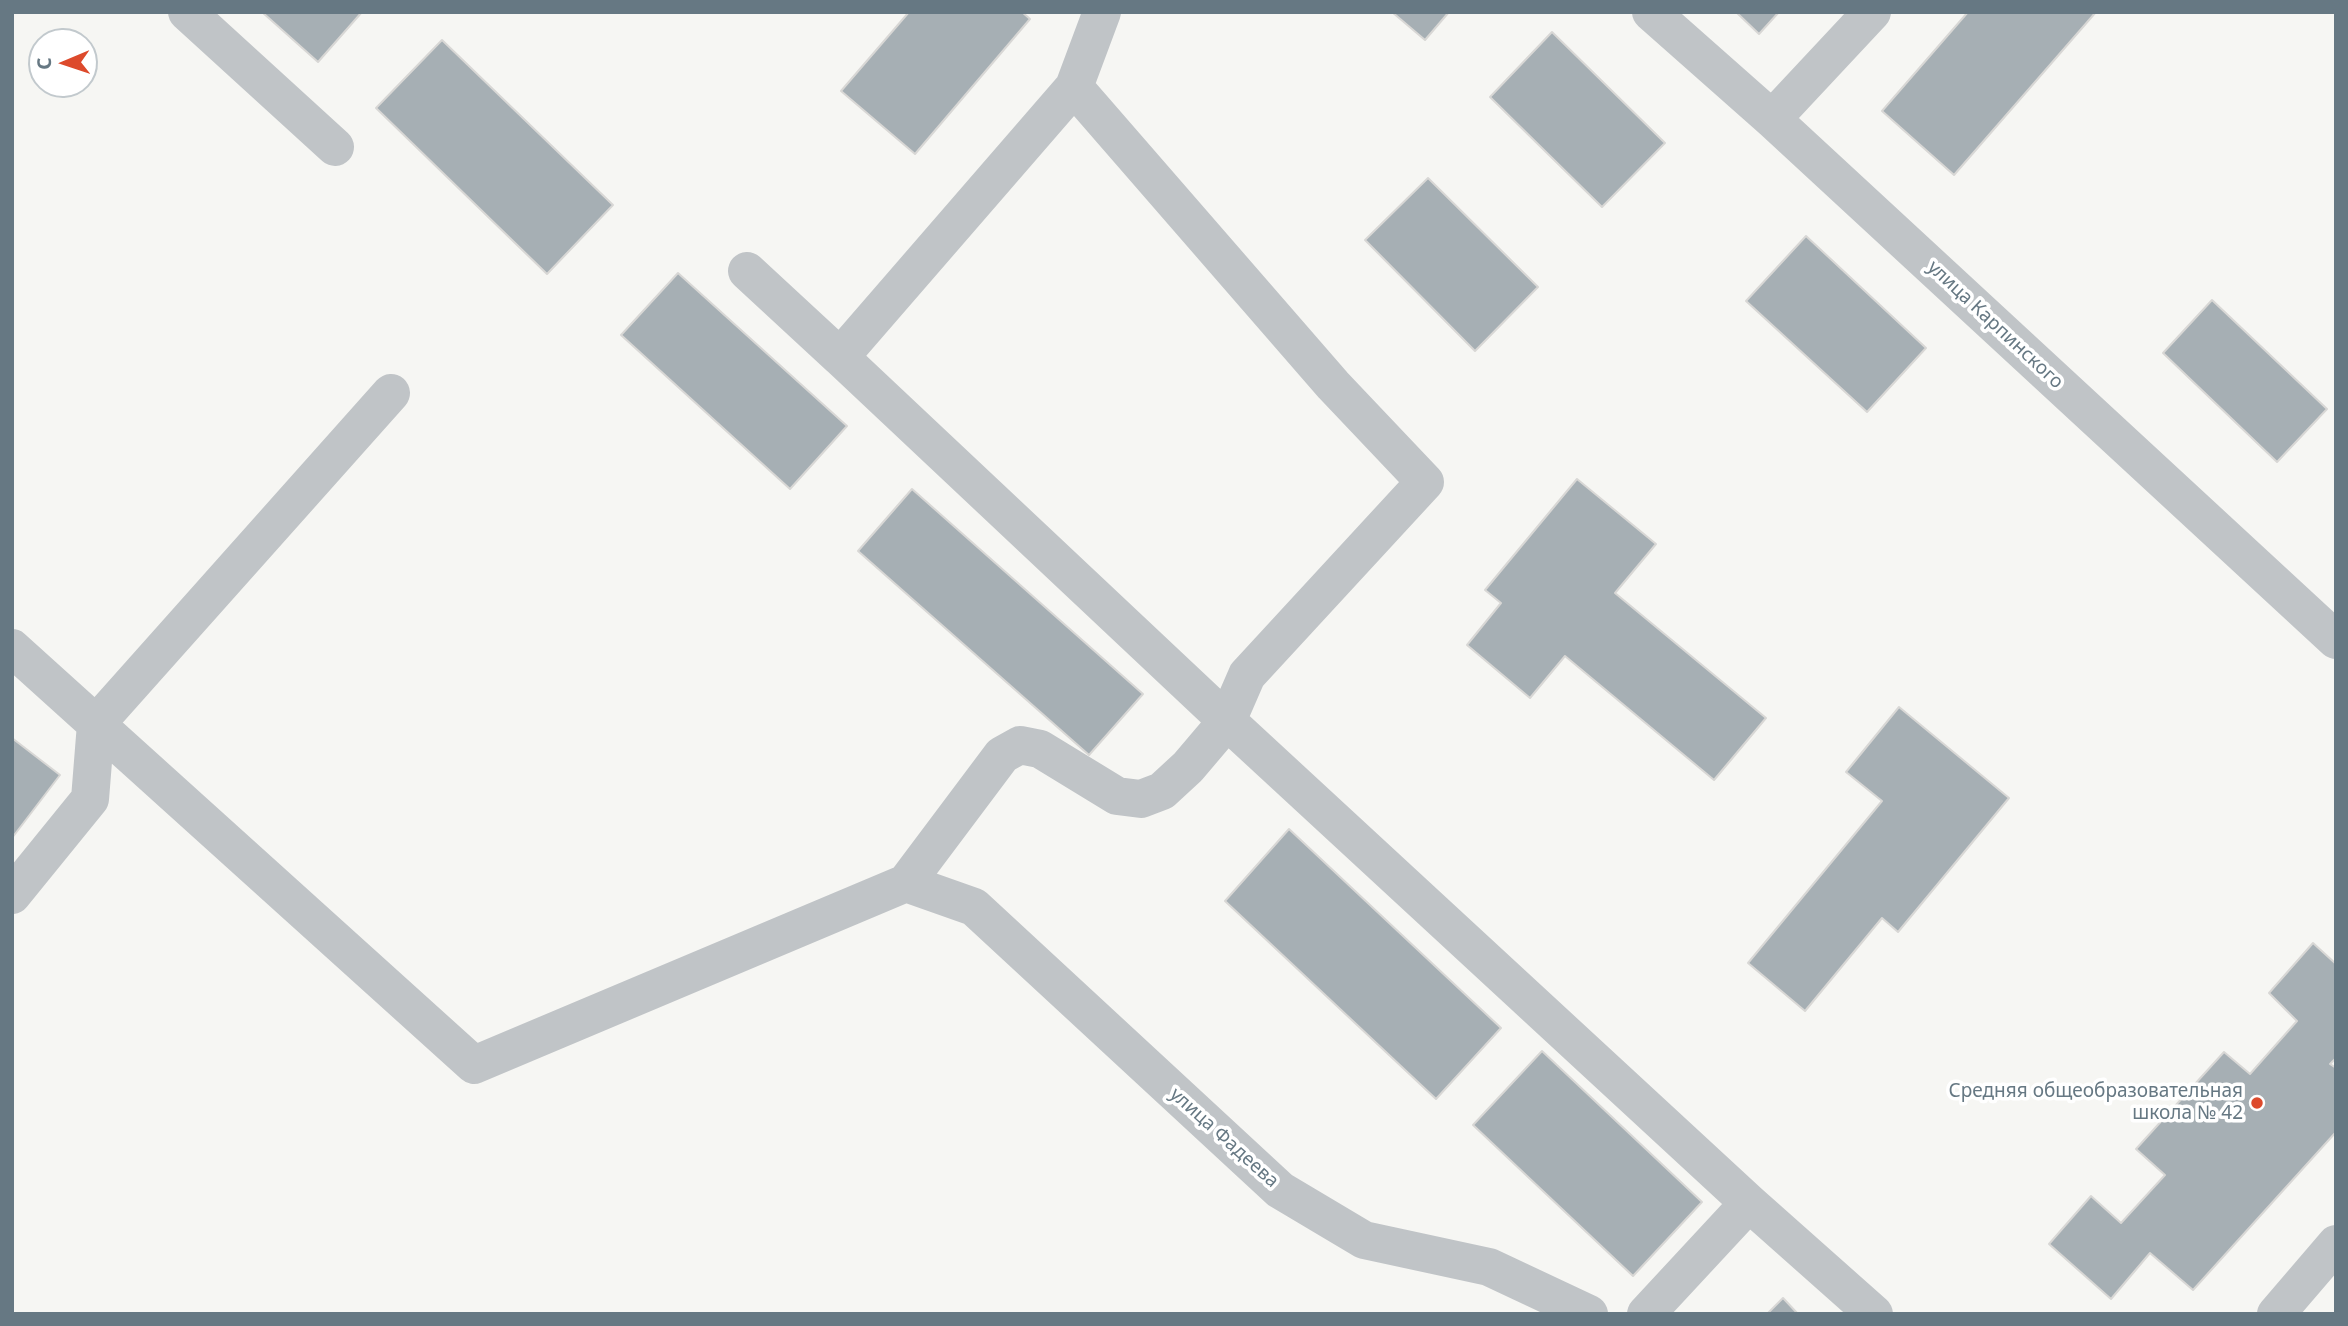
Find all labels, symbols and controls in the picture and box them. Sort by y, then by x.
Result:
north arrow [28,28,98,98]
text: С [31,57,57,70]
street label: улица Карпинского [1922,256,2068,394]
place label: Средняя общеобразовательная школа № 42 [1949,1081,2243,1125]
street label: улица Фадеева [1165,1083,1283,1193]
marker: Средняя общеобразовательная школа № 42 [2249,1095,2265,1111]

